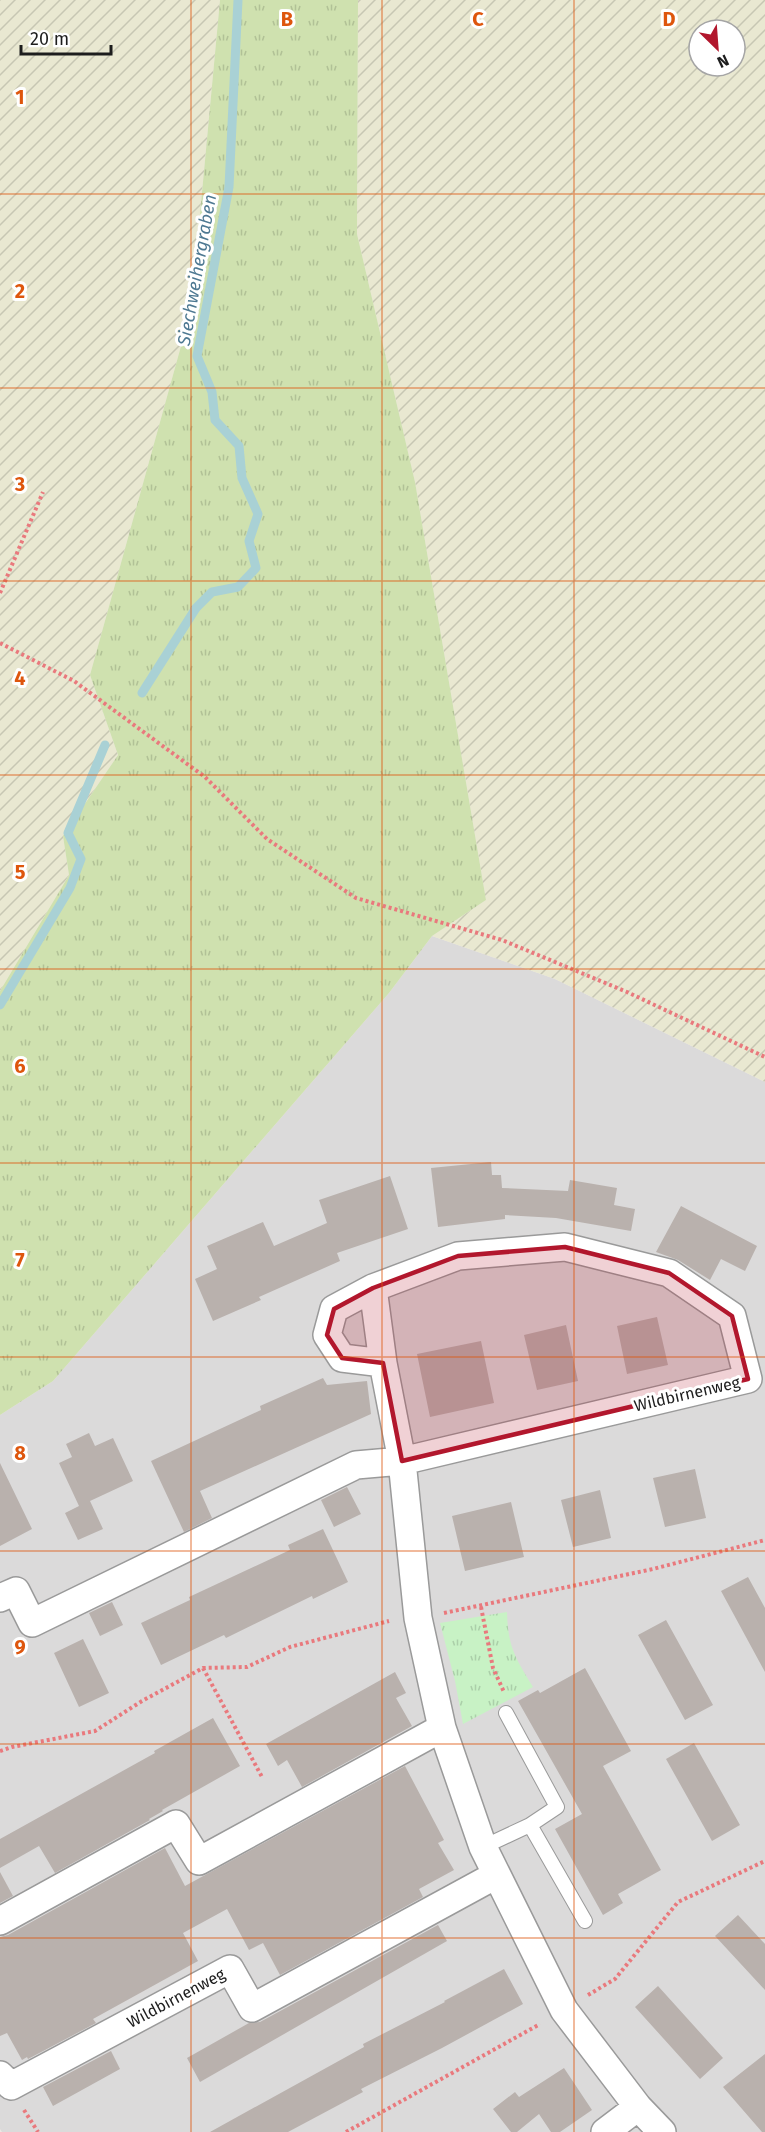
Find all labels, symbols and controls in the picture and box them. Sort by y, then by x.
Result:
text: B [281,7,293,31]
text: C [472,7,484,31]
text: D [662,7,676,31]
scale bar [21,18,111,56]
north arrow [687,18,747,78]
text: 20 m [30,28,69,50]
text: N [714,50,732,72]
text: 1 [15,85,25,109]
water label: Siechweihergraben [173,193,221,348]
text: 2 [15,279,25,303]
text: 3 [14,472,25,496]
text: 4 [14,666,26,690]
text: 5 [15,860,26,884]
text: 6 [14,1054,26,1078]
text: 7 [15,1248,25,1272]
street label: Wildbirnenweg [632,1372,742,1415]
text: 8 [14,1441,26,1465]
text: 9 [14,1635,26,1659]
street label: Wildbirnenweg [124,1964,229,2032]

